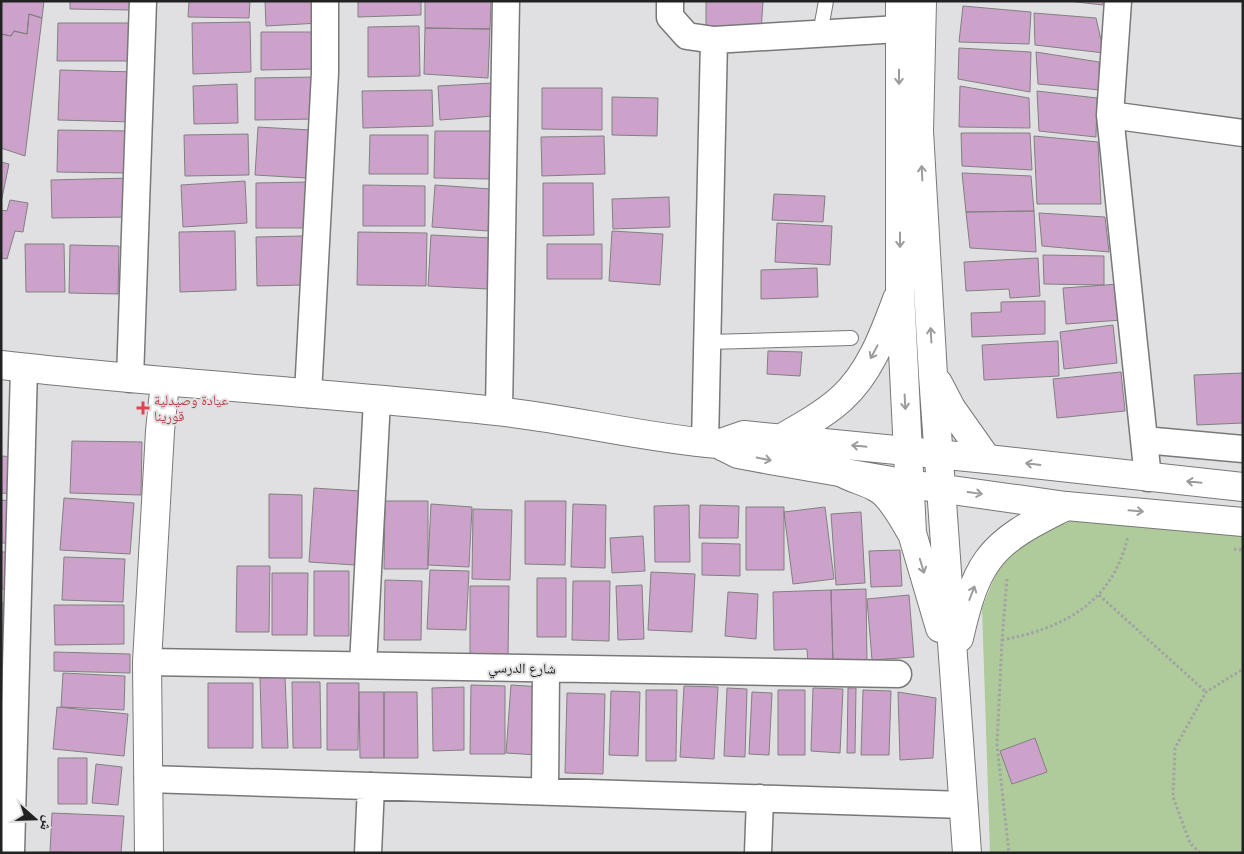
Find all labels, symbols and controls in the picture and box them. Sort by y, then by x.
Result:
one-way arrow [894,69,904,85]
one-way arrow [917,165,926,181]
one-way arrow [895,232,905,248]
one-way arrow [927,327,936,343]
one-way arrow [869,344,878,359]
place label: عيادة وصيدلية قورينا [154,391,228,425]
one-way arrow [900,394,910,410]
marker: عيادة وصيدلية قورينا [136,401,150,415]
one-way arrow [851,441,867,451]
one-way arrow [755,455,771,464]
one-way arrow [1025,459,1041,469]
one-way arrow [1187,477,1203,487]
one-way arrow [966,488,982,498]
one-way arrow [1128,507,1144,516]
one-way arrow [917,558,927,574]
one-way arrow [968,586,977,601]
street label: شارع الدرسي [488,658,556,680]
north arrow [10,794,60,844]
text: ش [36,813,58,834]

